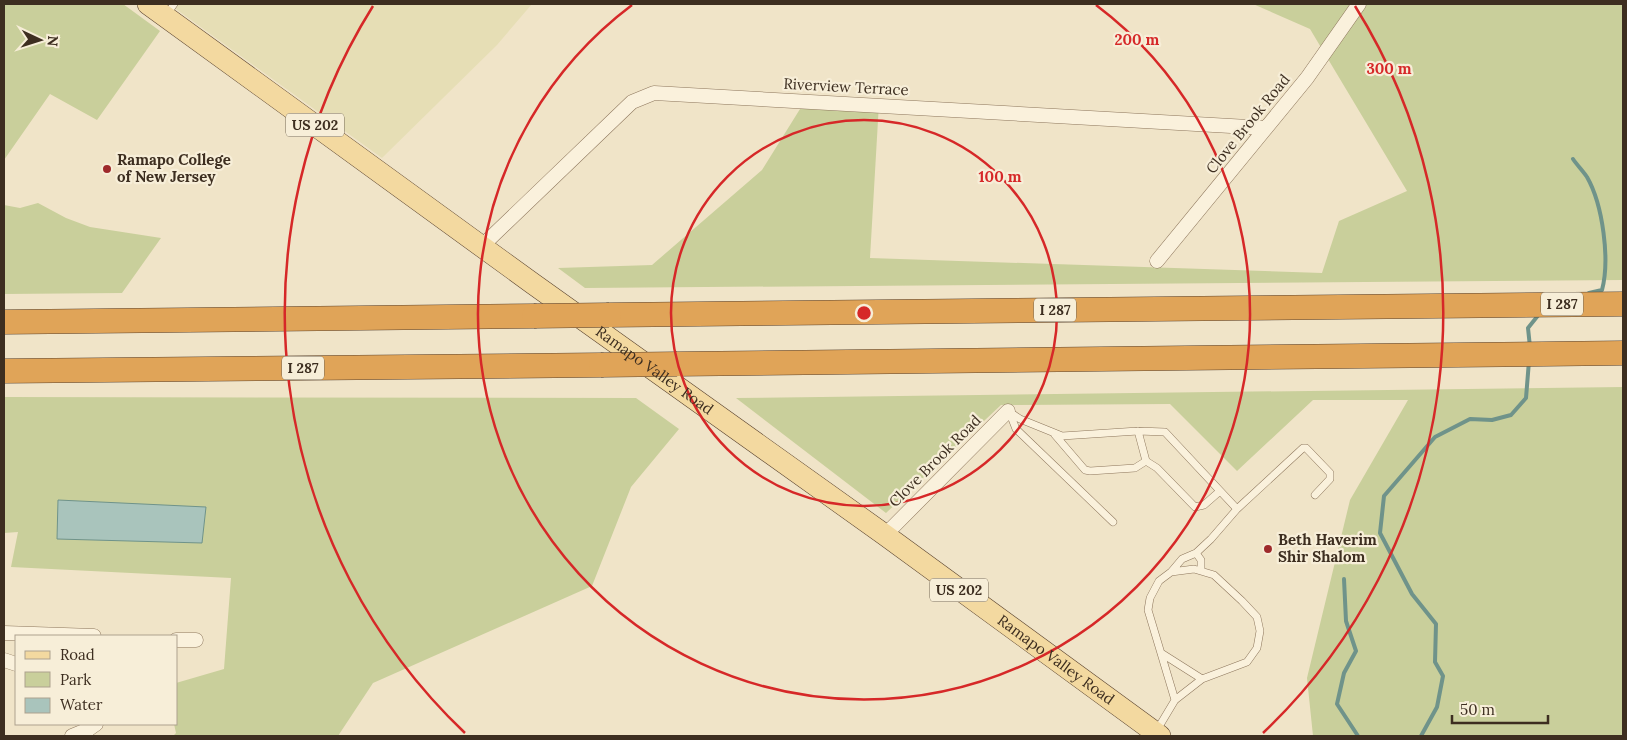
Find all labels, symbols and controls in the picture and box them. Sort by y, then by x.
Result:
north arrow [15,15,65,65]
text: 200 m [1115,30,1160,49]
text: N [44,35,62,47]
text: 300 m [1366,59,1412,78]
street label: Clove Brook Road [1202,70,1294,177]
street label: Riverview Terrace [783,74,909,99]
road number: US 202 [286,114,344,136]
place label: Ramapo College of New Jersey [117,150,231,186]
marker: Ramapo College of New Jersey [101,163,113,175]
text: 100 m [979,167,1022,186]
road number: I 287 [1541,292,1583,316]
road number: I 287 [1034,298,1076,322]
centre of rings [855,304,873,322]
street label: Ramapo Valley Road [592,321,717,418]
road number: I 287 [282,356,324,379]
street label: Clove Brook Road [885,410,985,511]
place label: Beth Haverim Shir Shalom [1278,530,1377,566]
marker: Beth Haverim Shir Shalom [1262,543,1274,555]
road number: US 202 [930,578,988,602]
street label: Ramapo Valley Road [994,610,1118,709]
legend [15,635,178,725]
text: Road [60,645,95,664]
text: Park [60,670,91,689]
scale bar [1452,692,1548,724]
text: Water [60,695,103,714]
text: 50 m [1460,700,1495,719]

